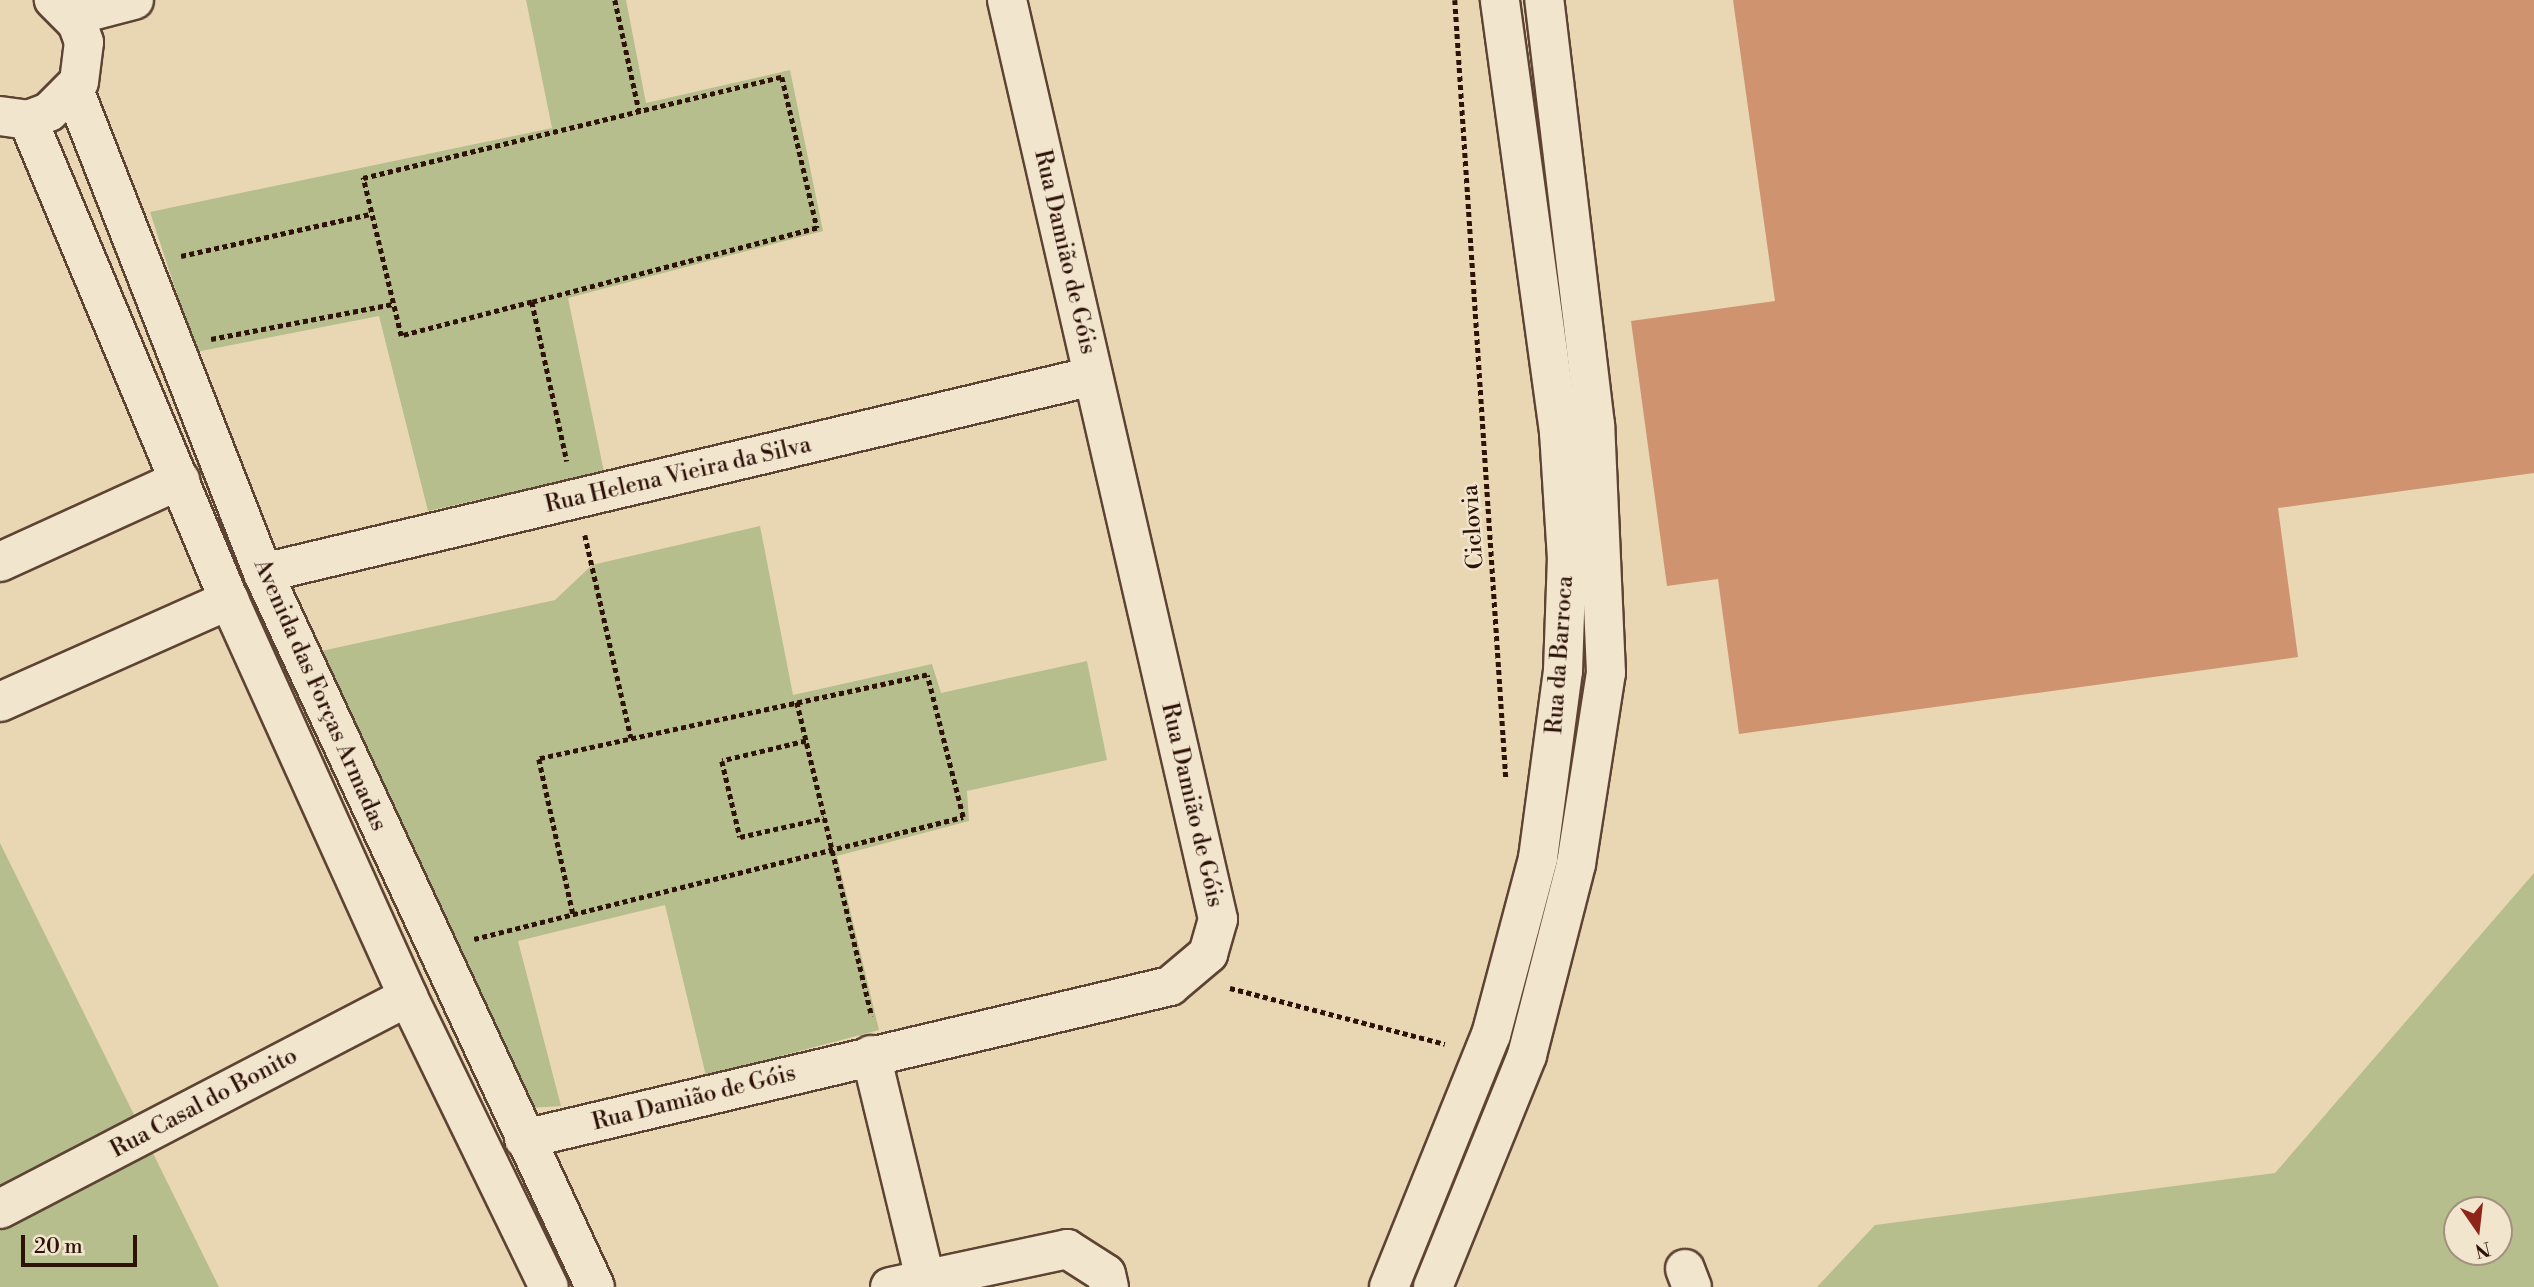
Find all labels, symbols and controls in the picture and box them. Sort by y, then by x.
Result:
street label: Rua Damião de Góis [1028,147,1102,357]
street label: Rua Helena Vieira da Silva [542,431,814,519]
street label: Ciclovia [1456,484,1490,570]
street label: Avenida das Forças Armadas [248,555,392,835]
street label: Rua da Barroca [1541,575,1579,735]
street label: Rua Damião de Góis [1155,700,1229,910]
street label: Rua Casal do Bonito [106,1042,302,1164]
street label: Rua Damião de Góis [589,1059,799,1137]
north arrow [2443,1196,2513,1266]
scale bar [24,1220,140,1264]
text: 20 m [34,1234,83,1260]
text: N [2472,1236,2493,1263]

